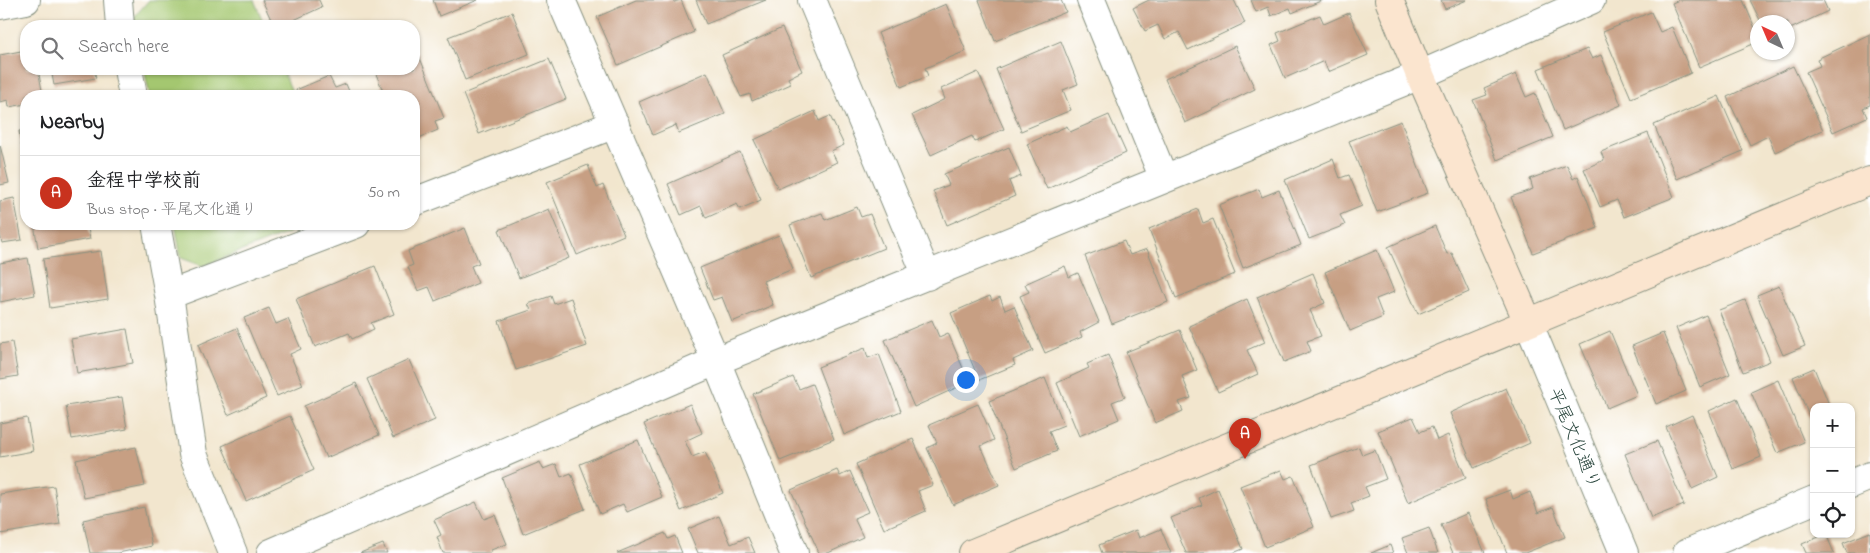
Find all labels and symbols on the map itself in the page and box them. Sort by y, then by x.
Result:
north arrow [1750,15,1795,60]
your location [953,367,979,393]
street label: 平尾文化通り [1540,384,1606,494]
pin: A [1229,418,1261,459]

